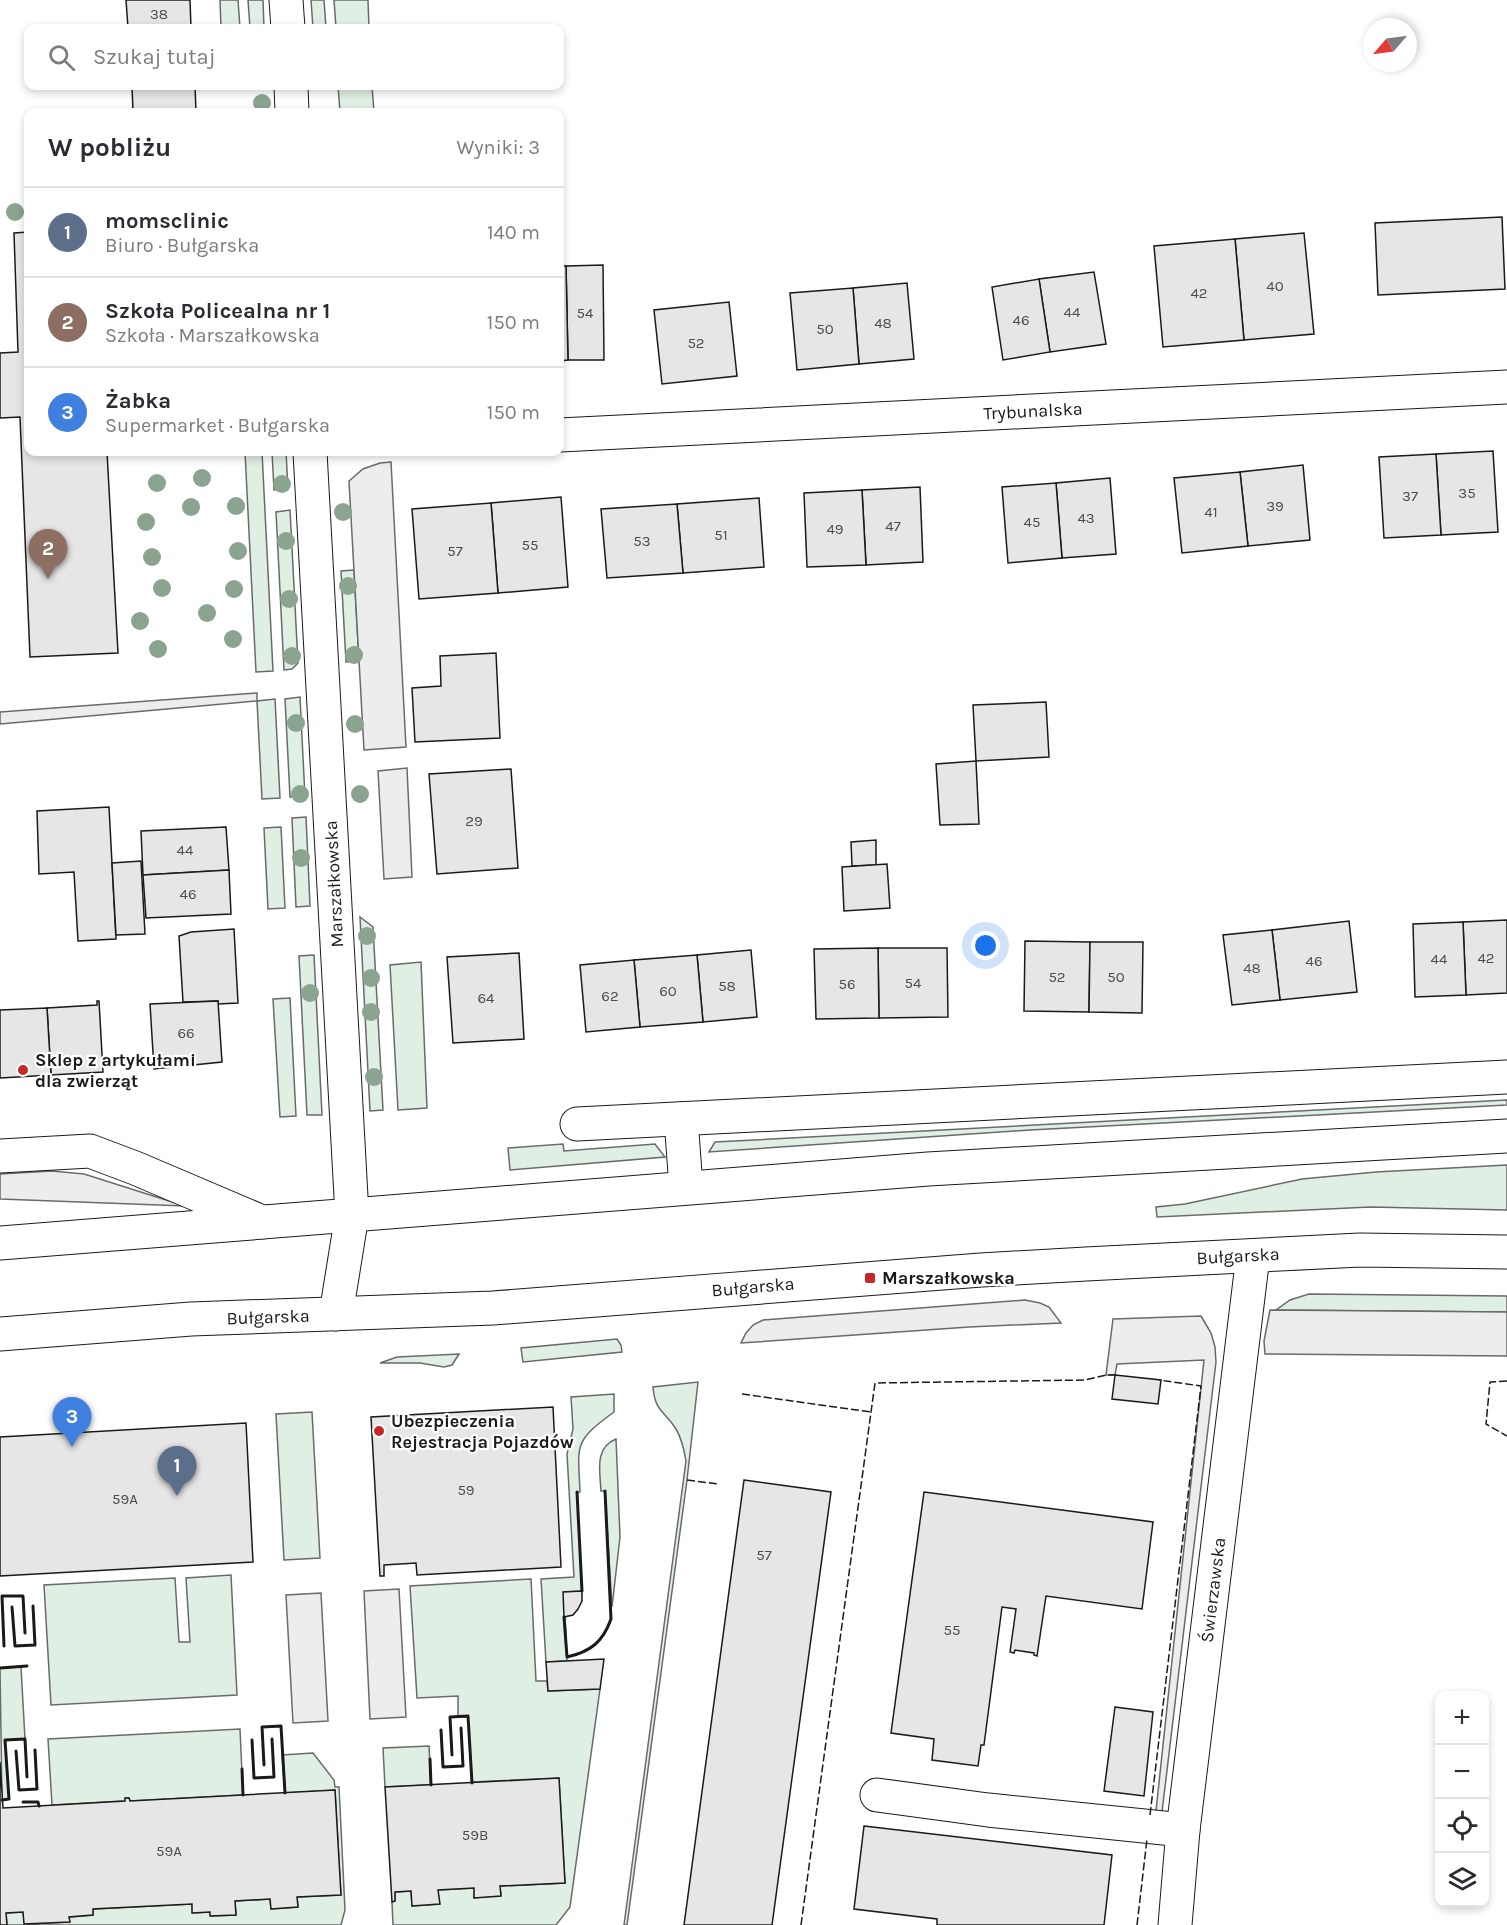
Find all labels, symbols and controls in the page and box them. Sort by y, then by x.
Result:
house number: 38 [150,5,168,23]
north arrow [1363,18,1417,72]
search box [24,24,564,90]
icon: search [45,41,78,74]
text: Szukaj tutaj [93,44,216,70]
text: W pobliżu [48,132,171,163]
text: Wyniki: 3 [456,136,540,159]
text: momsclinic [105,208,229,234]
text: 1 [64,221,71,244]
text: 140 m [487,221,540,244]
text: Biuro · Bułgarska [105,234,259,257]
house number: 40 [1266,277,1284,295]
house number: 42 [1190,284,1208,302]
text: Szkoła Policealna nr 1 [105,298,330,324]
house number: 44 [1064,303,1081,321]
house number: 54 [577,304,594,322]
text: 2 [61,311,74,334]
text: 150 m [487,311,540,334]
house number: 46 [1013,311,1029,329]
house number: 48 [874,314,892,332]
house number: 50 [816,320,834,338]
text: Szkoła · Marszałkowska [105,324,320,347]
house number: 52 [687,334,705,352]
text: Żabka [105,388,171,414]
street label: Trybunalska [983,397,1083,425]
text: 3 [61,401,74,424]
text: 150 m [487,401,540,424]
text: Supermarket · Bułgarska [105,414,330,437]
house number: 35 [1458,484,1476,502]
house number: 37 [1402,487,1418,505]
house number: 39 [1266,497,1284,515]
house number: 41 [1204,503,1218,521]
house number: 43 [1077,509,1095,527]
house number: 45 [1024,513,1040,531]
house number: 47 [885,517,901,535]
house number: 49 [826,520,844,538]
house number: 51 [714,526,728,544]
pin: 2 [28,530,68,579]
house number: 53 [633,532,651,550]
house number: 55 [522,536,538,554]
house number: 57 [447,542,463,560]
house number: 29 [465,812,483,830]
street label: Marszałkowska [320,820,348,948]
house number: 44 [177,841,194,859]
house number: 46 [180,885,196,903]
your location [971,931,1000,960]
house number: 42 [1477,949,1495,967]
house number: 44 [1431,950,1448,968]
house number: 46 [1306,952,1322,970]
house number: 48 [1243,959,1261,977]
house number: 52 [1048,968,1066,986]
house number: 50 [1107,968,1125,986]
house number: 54 [905,974,922,992]
house number: 56 [838,975,856,993]
house number: 58 [718,977,736,995]
house number: 60 [659,982,677,1000]
house number: 62 [601,987,619,1005]
house number: 64 [478,989,495,1007]
house number: 66 [177,1024,195,1042]
place label: Sklep z artykułami dla zwierząt [35,1049,196,1092]
marker: Sklep z artykułami dla zwierząt [16,1063,30,1077]
street label: Bułgarska [1196,1243,1280,1269]
place label: Marszałkowska [882,1267,1015,1289]
marker: Marszałkowska [863,1271,877,1285]
street label: Bułgarska [711,1272,795,1302]
street label: Bułgarska [226,1305,310,1329]
pin: 3 [52,1398,92,1447]
place label: Ubezpieczenia Rejestracja Pojazdów [391,1410,574,1453]
marker: Ubezpieczenia Rejestracja Pojazdów [372,1424,386,1438]
pin: 1 [158,1446,196,1496]
house number: 59 [457,1481,475,1499]
house number: 59A [112,1490,138,1508]
street label: Świerzawska [1195,1536,1230,1644]
house number: 57 [756,1546,772,1564]
house number: 55 [944,1621,960,1639]
map controls [1435,1691,1489,1907]
button: + [1435,1691,1489,1745]
button: − [1435,1745,1489,1799]
button: locate [1435,1799,1489,1853]
house number: 59B [462,1826,488,1844]
house number: 59A [156,1842,182,1860]
button: layers [1435,1853,1489,1907]

